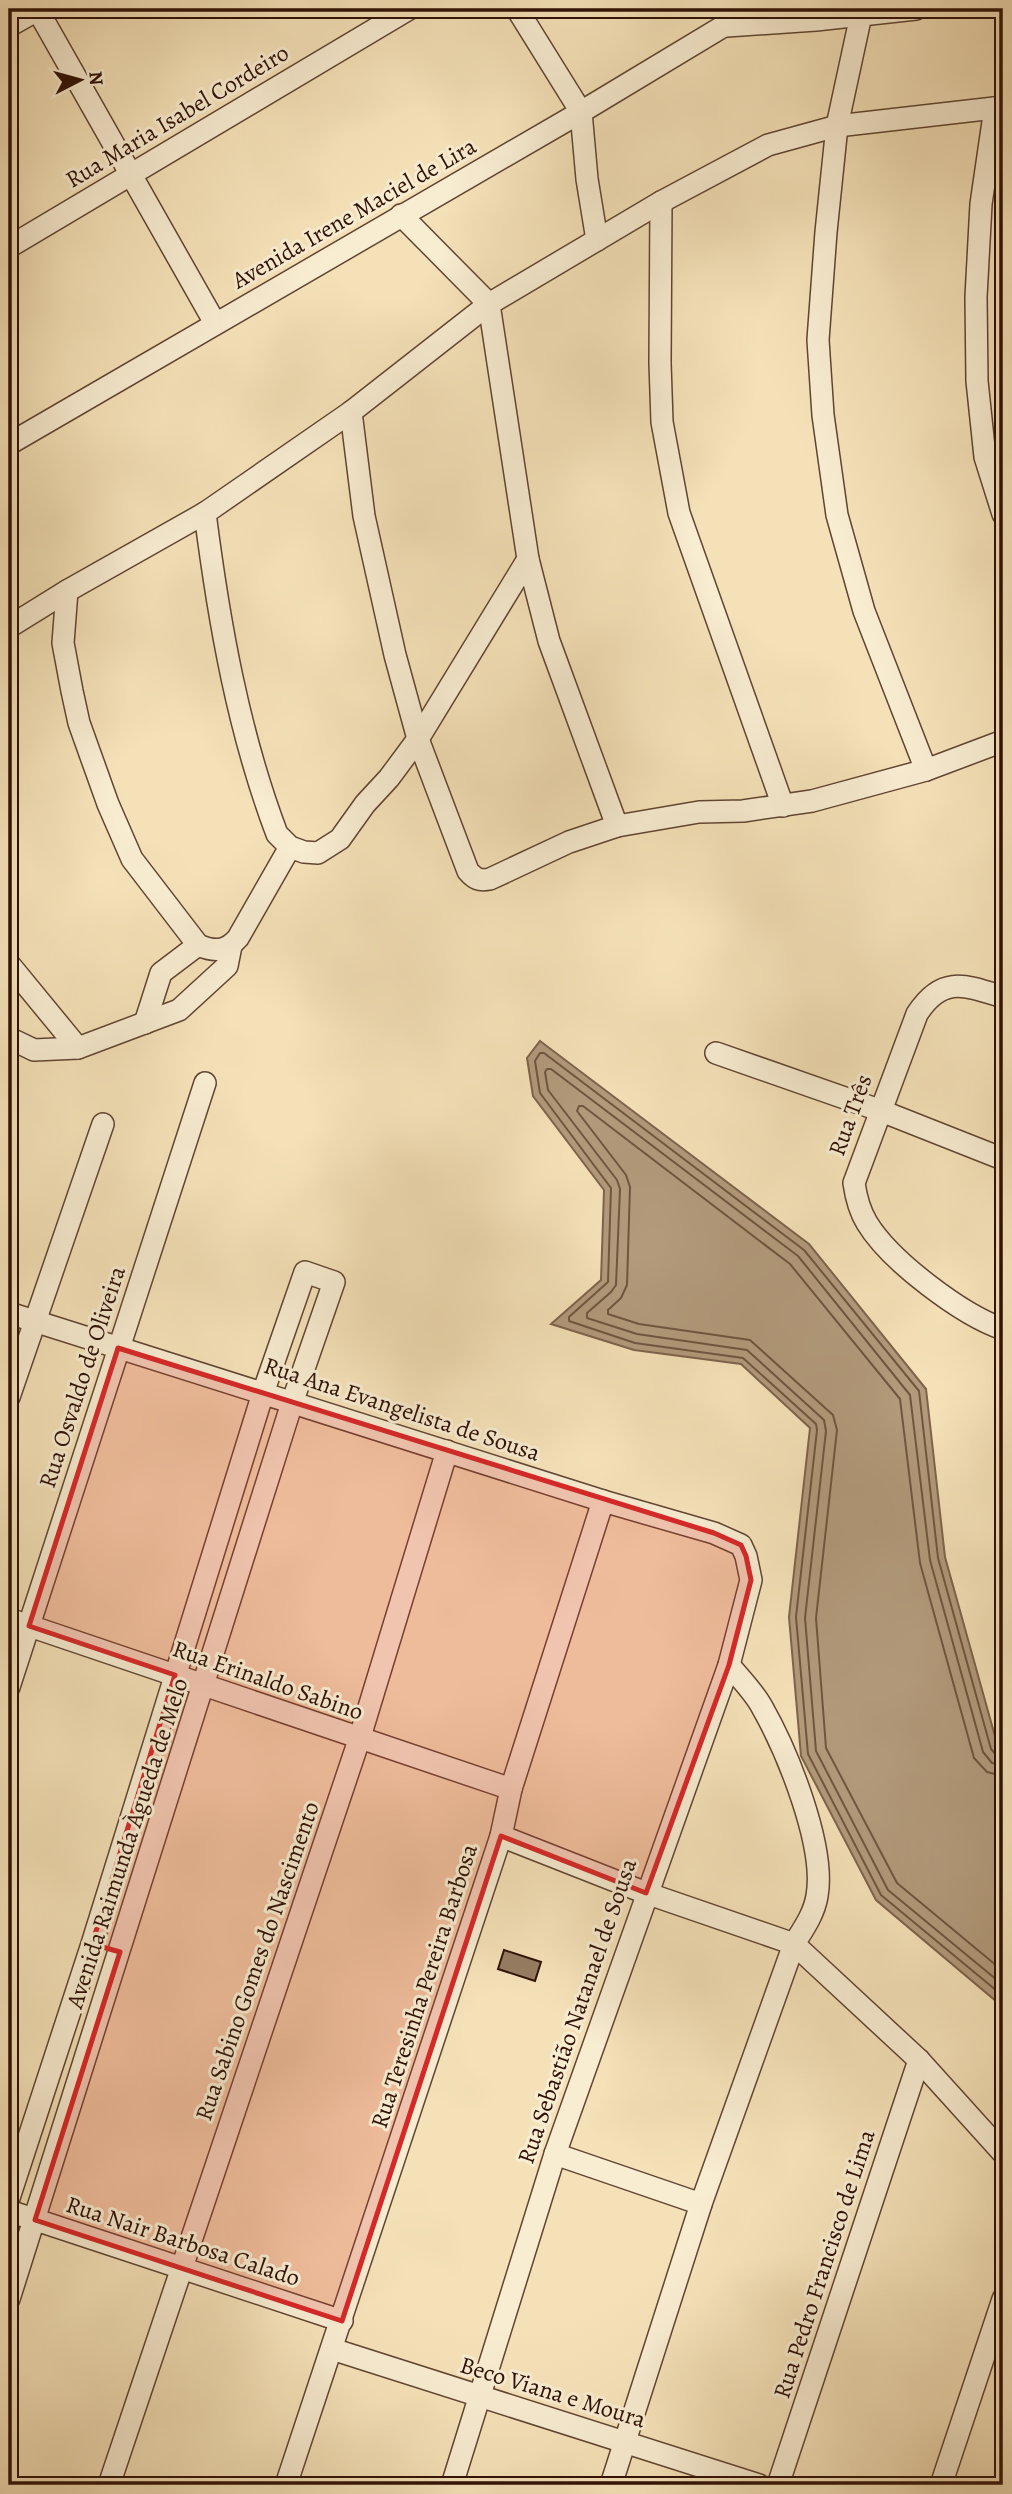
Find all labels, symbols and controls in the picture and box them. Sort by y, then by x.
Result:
street label: Rua Maria Isabel Cordeiro [59,37,295,195]
north arrow [46,46,116,116]
text: N [82,70,110,87]
street label: Avenida Irene Maciel de Lira [225,129,483,297]
street label: Rua Três [820,1070,880,1160]
street label: Rua Osvaldo de Oliveira [31,1261,133,1492]
street label: Rua Ana Evangelista de Sousa [260,1349,545,1469]
street label: Rua Erinaldo Sabino [168,1632,368,1728]
street label: Avenida Raimunda Àgueda de Melo [58,1674,196,2013]
street label: Rua Sabino Gomes do Nascimento [187,1797,327,2125]
street label: Rua Teresinha Pereira Barbosa [363,1839,485,2132]
street label: Rua Sebastião Natanael de Sousa [510,1853,645,2168]
street label: Rua Pedro Francisco de Lima [765,2125,883,2403]
street label: Rua Nair Barbosa Calado [62,2188,304,2294]
street label: Beco Viana e Moura [456,2349,650,2436]

